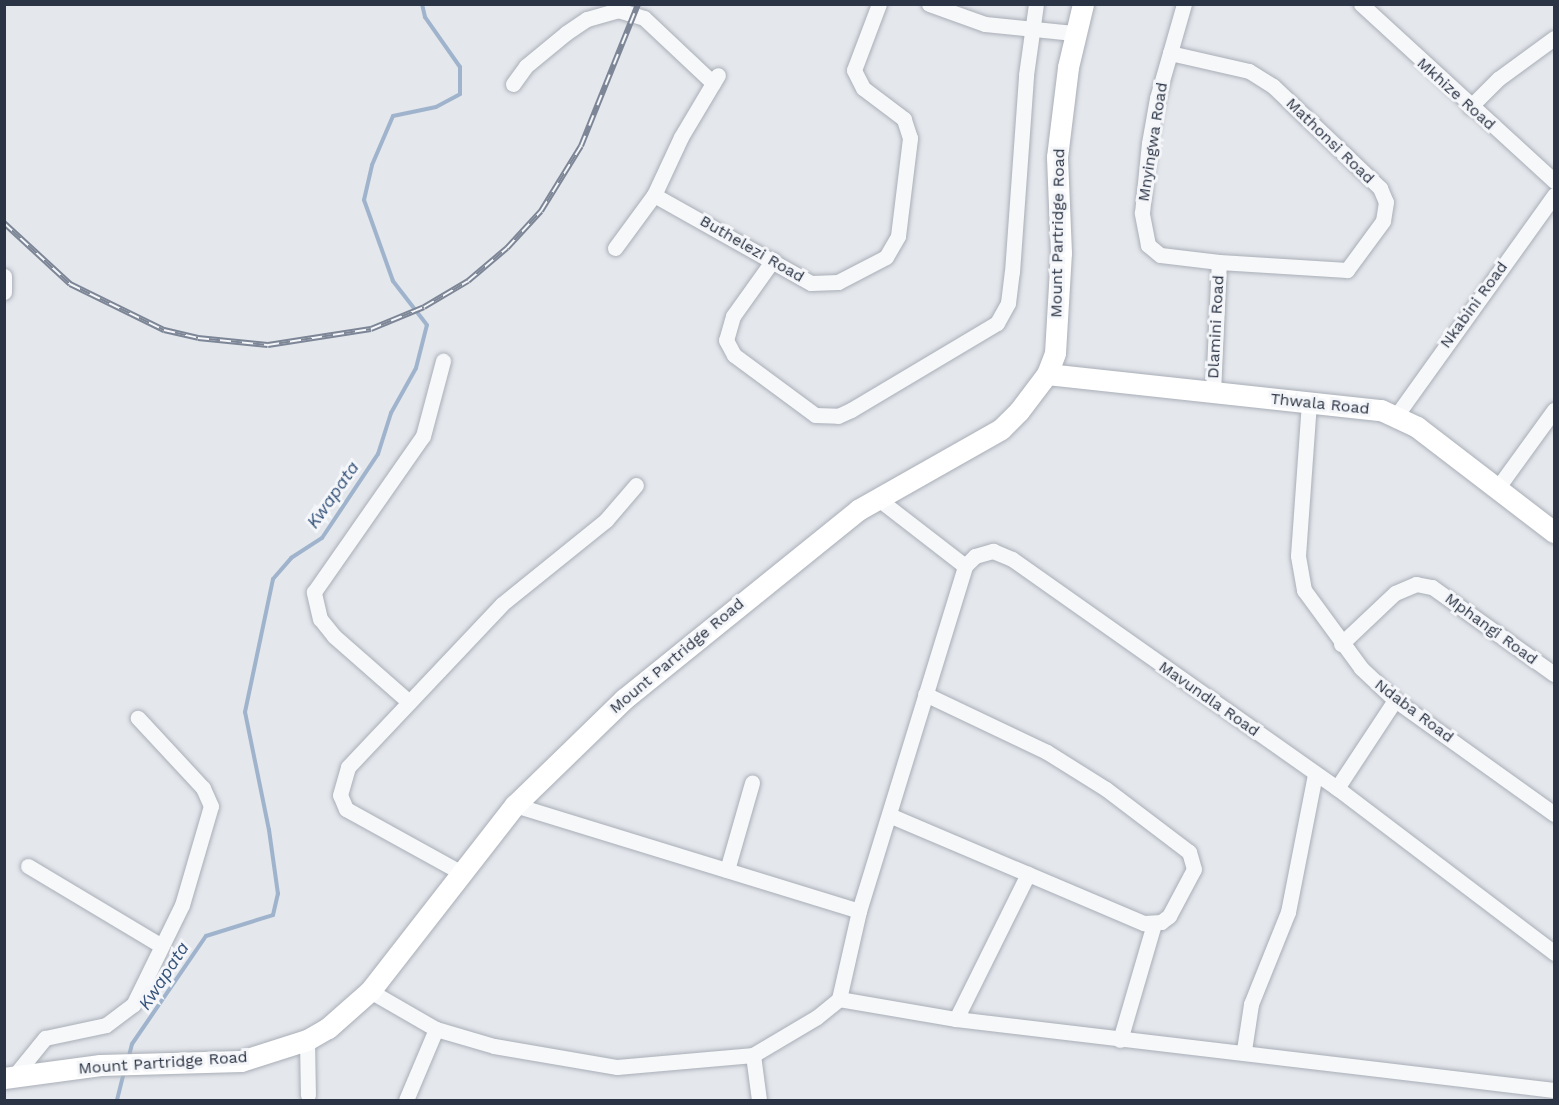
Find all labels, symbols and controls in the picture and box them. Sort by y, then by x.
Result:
street label: Mkhize Road [1413,54,1499,134]
street label: Mnyingwa Road [1134,81,1172,203]
street label: Mathonsi Road [1282,94,1378,188]
street label: Mount Partridge Road [1047,148,1069,318]
street label: Buthelezi Road [696,211,808,287]
street label: Nkabini Road [1436,258,1512,352]
street label: Dlamini Road [1204,275,1228,379]
street label: Thwala Road [1269,389,1371,419]
water label: Kwapata [302,457,364,533]
street label: Mphangi Road [1441,589,1541,669]
street label: Mount Partridge Road [606,594,748,718]
street label: Mavundla Road [1155,657,1263,741]
street label: Ndaba Road [1371,675,1457,747]
water label: Kwapata [134,938,194,1014]
street label: Mount Partridge Road [78,1048,248,1078]

